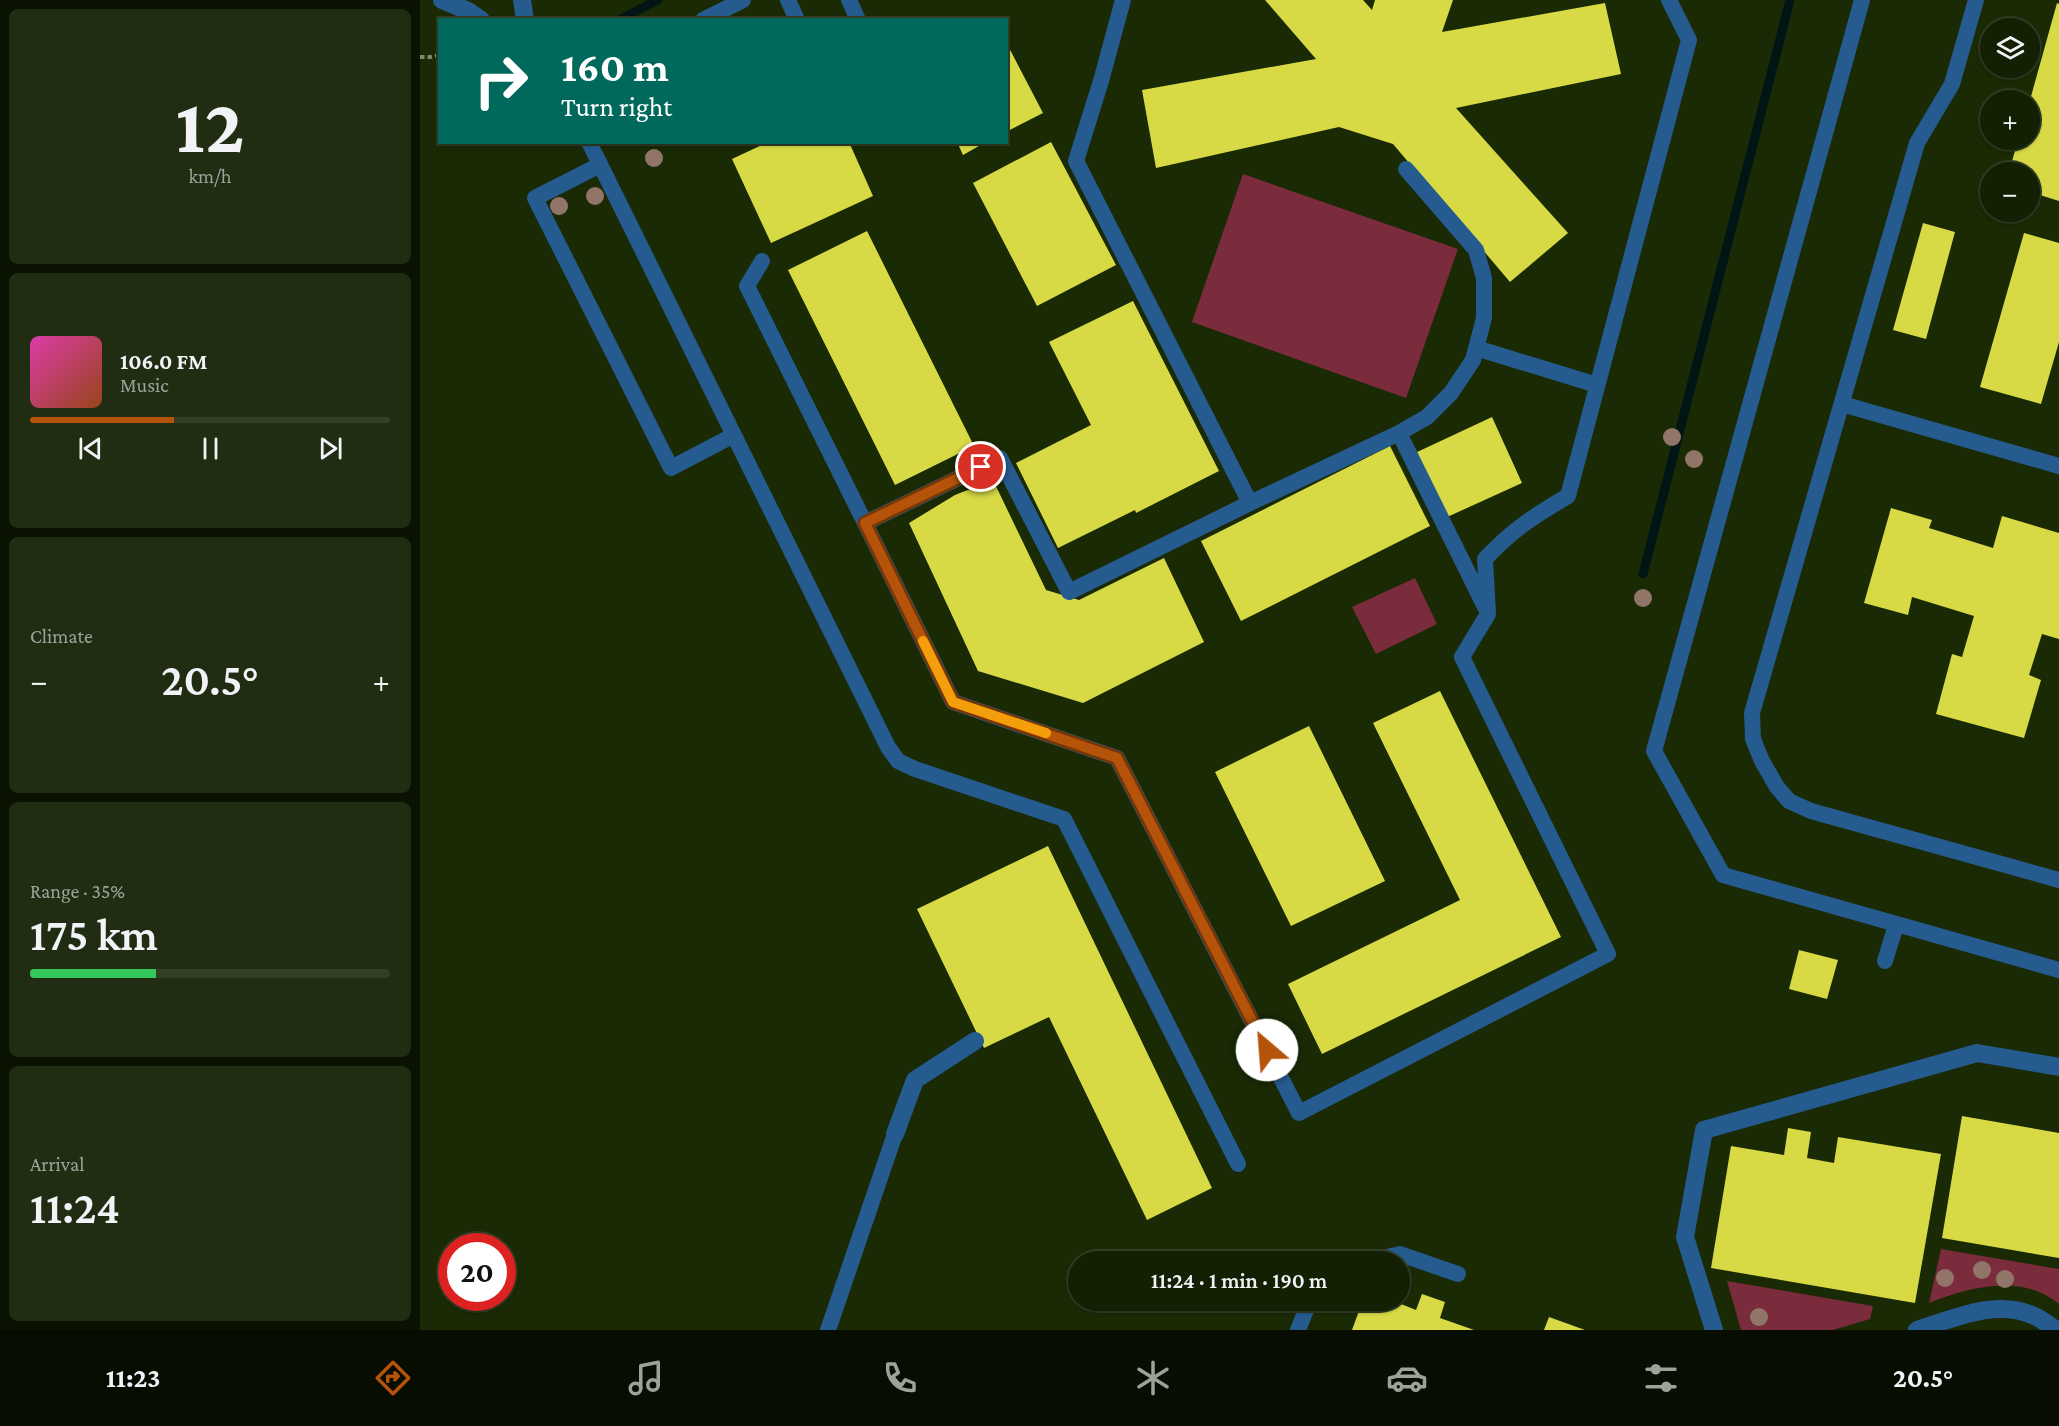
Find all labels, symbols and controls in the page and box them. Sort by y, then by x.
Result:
map controls [1980,18,2040,222]
button: layers [1980,18,2040,78]
icon: right [462,42,540,120]
text: 160 m [561,43,669,90]
text: 12 [176,82,244,169]
button: + [1980,90,2040,150]
text: Turn right [561,92,672,122]
button: − [1980,162,2040,222]
text: km/h [188,165,232,187]
text: 106.0 FM [120,349,207,374]
text: Music [120,374,169,396]
icon: previous [74,432,107,465]
icon: pause [194,432,227,465]
icon: next [314,432,347,465]
pin [955,441,1006,492]
icon: arrive [964,450,997,483]
text: Climate [30,625,93,647]
text: 20.5° [161,655,259,705]
text: − [30,662,47,699]
text: + [373,662,390,699]
text: Range · 35% [30,880,125,902]
text: 175 km [30,910,158,960]
position arrow [1235,1018,1299,1082]
text: Arrival [30,1153,84,1175]
text: 11:24 [30,1183,120,1233]
speed limit sign: 20 [438,1233,516,1311]
text: 11:24 · 1 min · 190 m [1151,1268,1327,1293]
icon: directions [372,1357,414,1399]
icon: music [625,1357,667,1399]
icon: phone [879,1357,921,1399]
icon: climate [1132,1357,1174,1399]
icon: car [1386,1357,1428,1399]
icon: filters [1640,1357,1682,1399]
text: 11:23 [106,1363,160,1393]
text: 20.5° [1893,1363,1953,1393]

